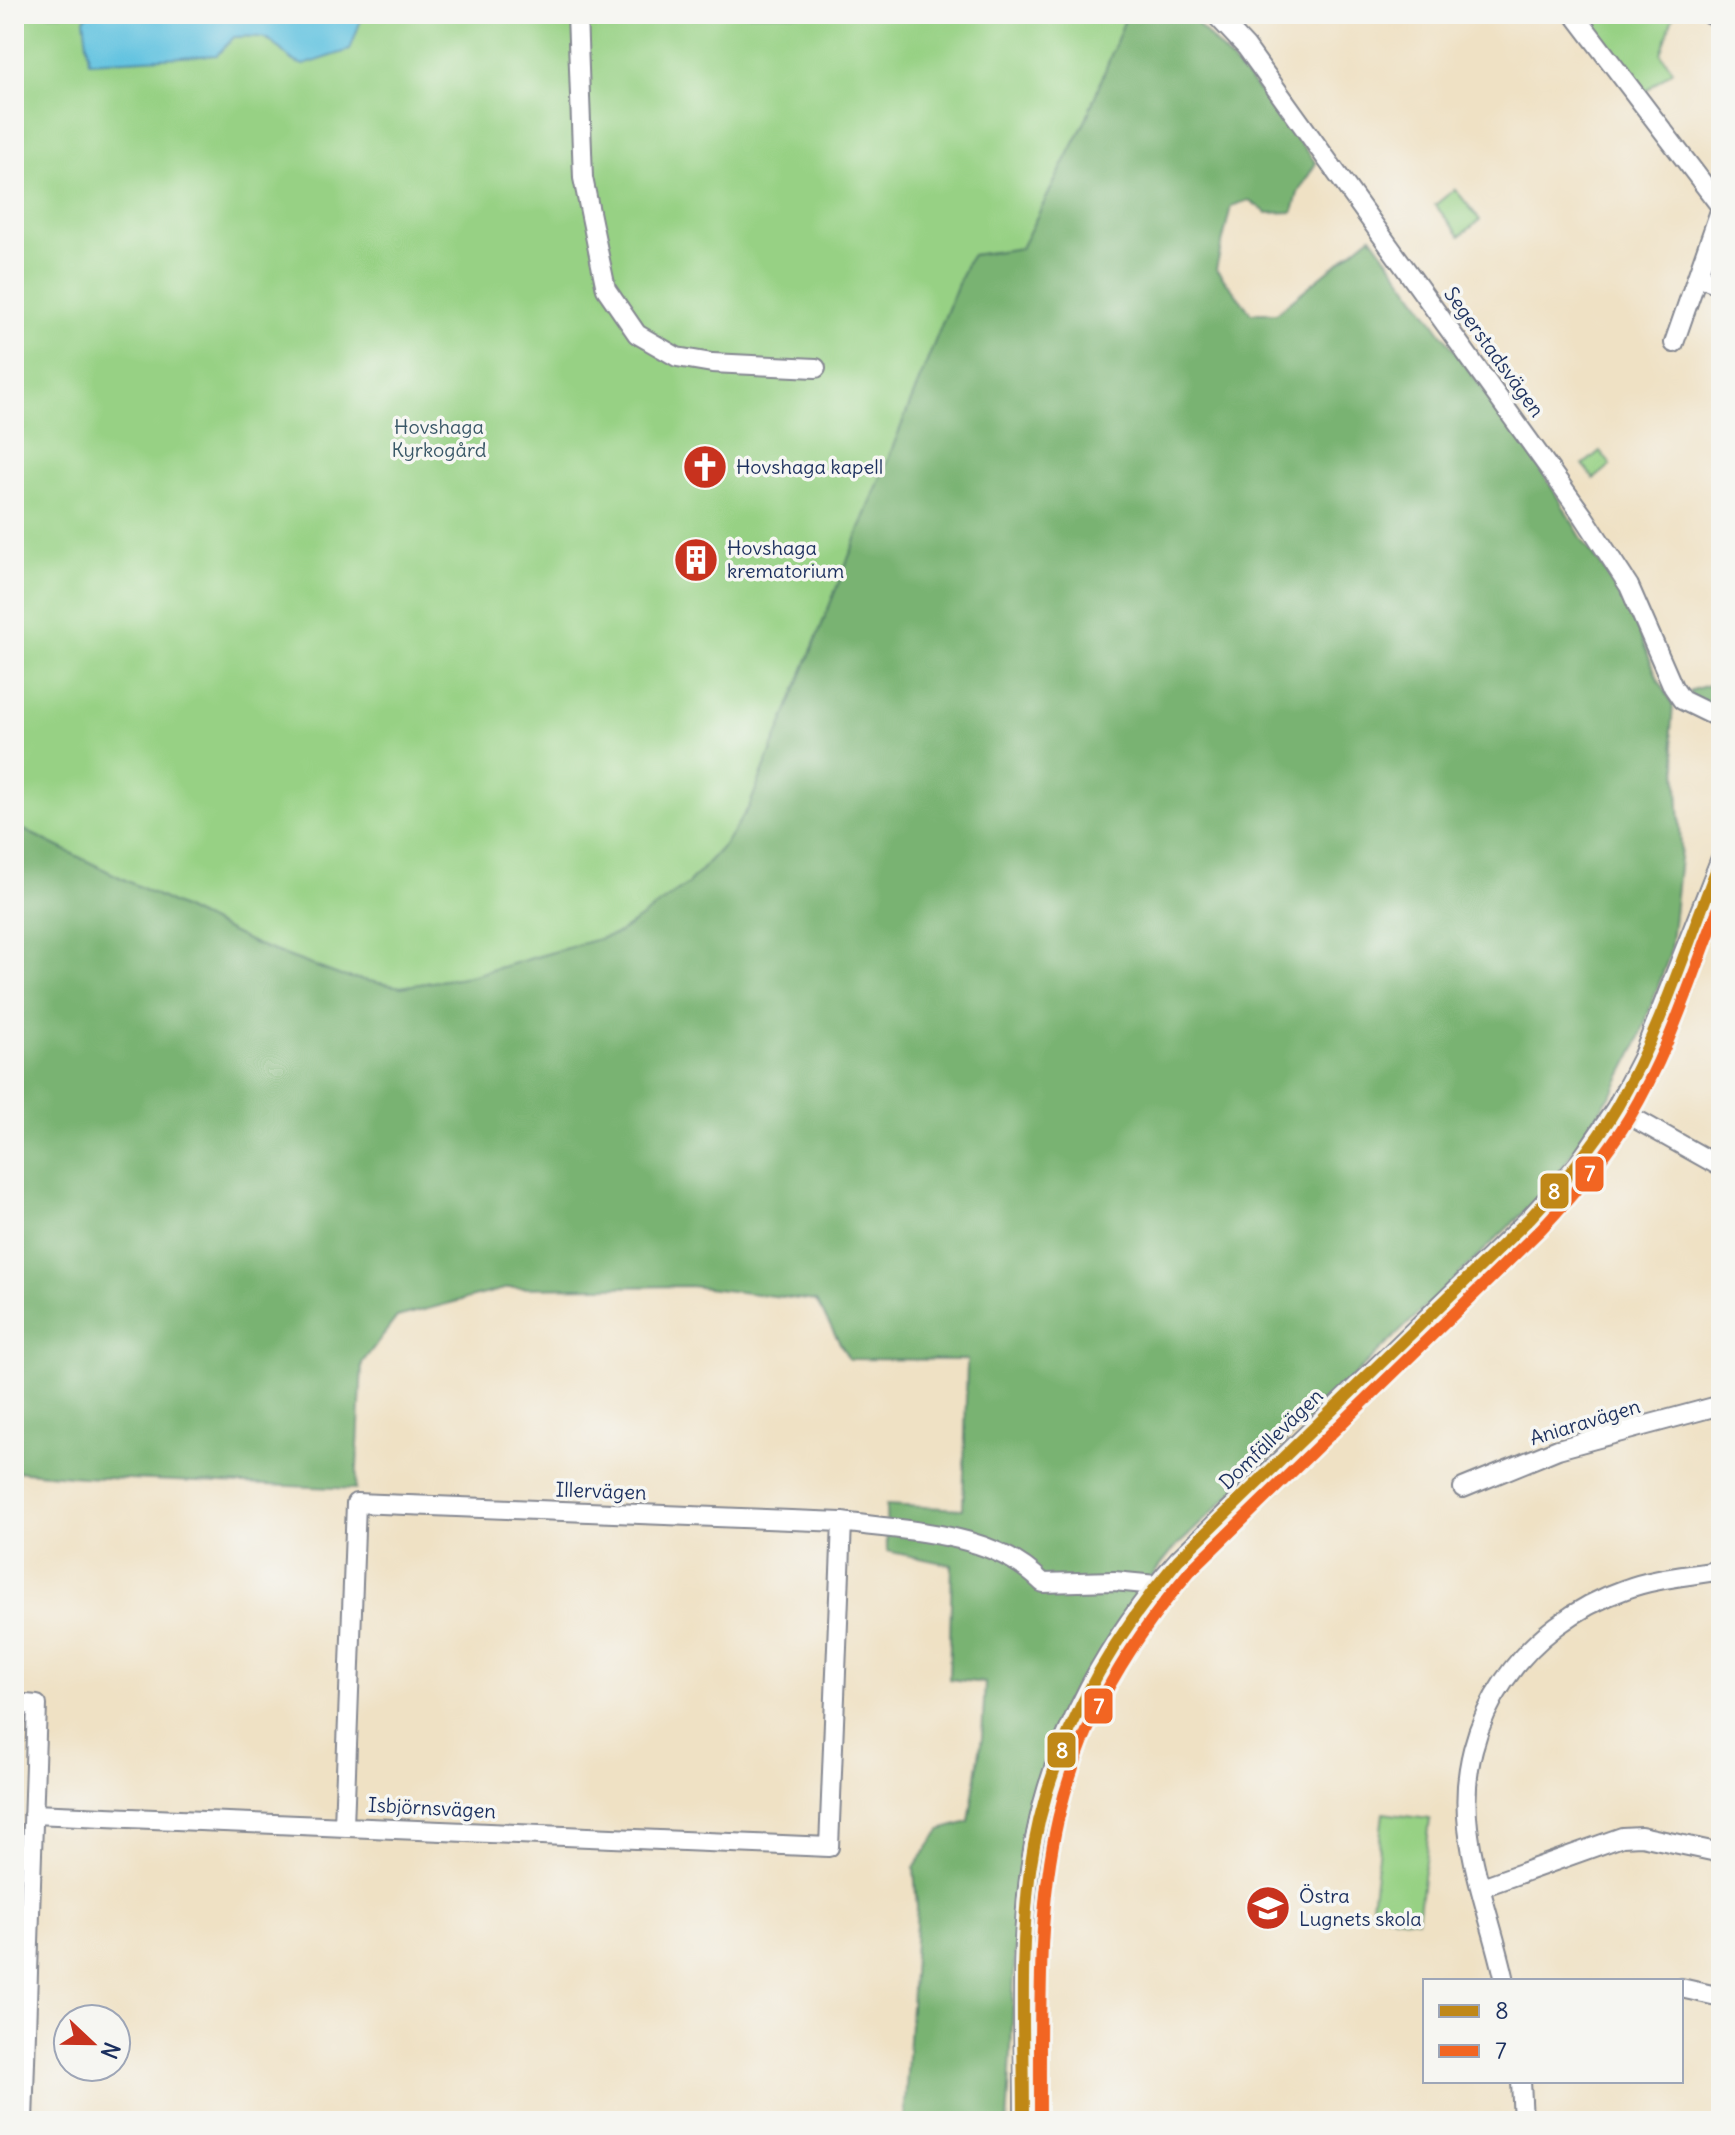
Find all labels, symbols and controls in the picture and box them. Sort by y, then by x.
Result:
street label: Segerstadsvägen [1439,282,1550,422]
park label: Hovshaga Kyrkogård [391,414,487,462]
church icon: Hovshaga kapell [681,443,729,491]
place label: Hovshaga kapell [736,454,883,479]
place label: Hovshaga krematorium [727,535,844,583]
building icon: Hovshaga krematorium [672,536,720,584]
line badge: 7 [1574,1155,1605,1193]
text: 7 [1585,1159,1596,1187]
line badge: 8 [1539,1172,1570,1210]
text: 8 [1548,1177,1560,1205]
street label: Domfällevägen [1214,1383,1328,1494]
street label: Aniaravägen [1527,1393,1643,1450]
street label: Illervägen [555,1476,647,1505]
line badge: 7 [1083,1687,1114,1725]
text: 7 [1094,1692,1105,1720]
line badge: 8 [1046,1731,1077,1769]
text: 8 [1056,1736,1068,1764]
street label: Isbjörnsvägen [368,1792,497,1823]
place label: Östra Lugnets skola [1299,1883,1422,1931]
school or university icon: Östra Lugnets skola [1244,1884,1292,1932]
legend [1423,1979,1683,2083]
text: 8 [1495,1995,1509,2025]
north arrow [52,2003,132,2083]
text: 7 [1495,2035,1507,2065]
text: N [95,2038,126,2063]

